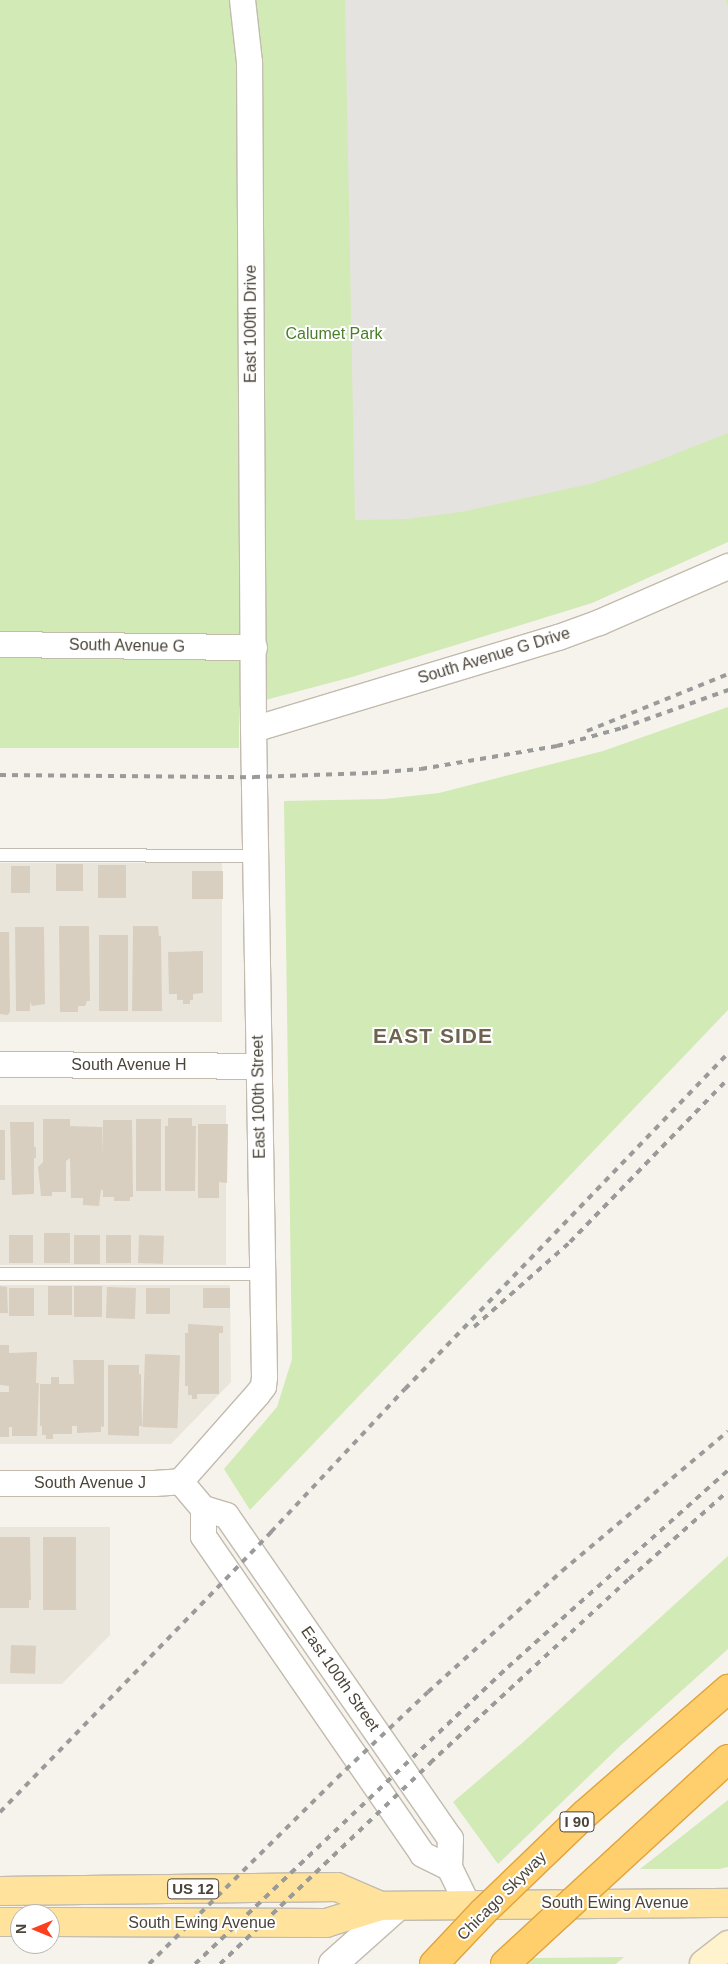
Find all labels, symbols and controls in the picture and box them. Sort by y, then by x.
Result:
street label: East 100th Drive [241,265,261,383]
park label: Calumet Park [286,324,382,344]
street label: South Avenue G Drive [415,624,573,688]
street label: South Avenue G [68,635,186,657]
district label: EAST SIDE [372,1023,494,1049]
street label: East 100th Street [248,1035,270,1159]
street label: South Avenue H [71,1055,187,1075]
street label: South Avenue J [34,1473,146,1493]
street label: East 100th Street [297,1623,383,1735]
road number: I 90 [558,1810,596,1834]
street label: Chicago Skyway [453,1847,551,1945]
road number: US 12 [167,1876,219,1902]
street label: South Ewing Avenue [541,1893,689,1913]
north arrow [10,1904,60,1954]
street label: South Ewing Avenue [128,1913,276,1933]
text: N [13,1924,29,1934]

